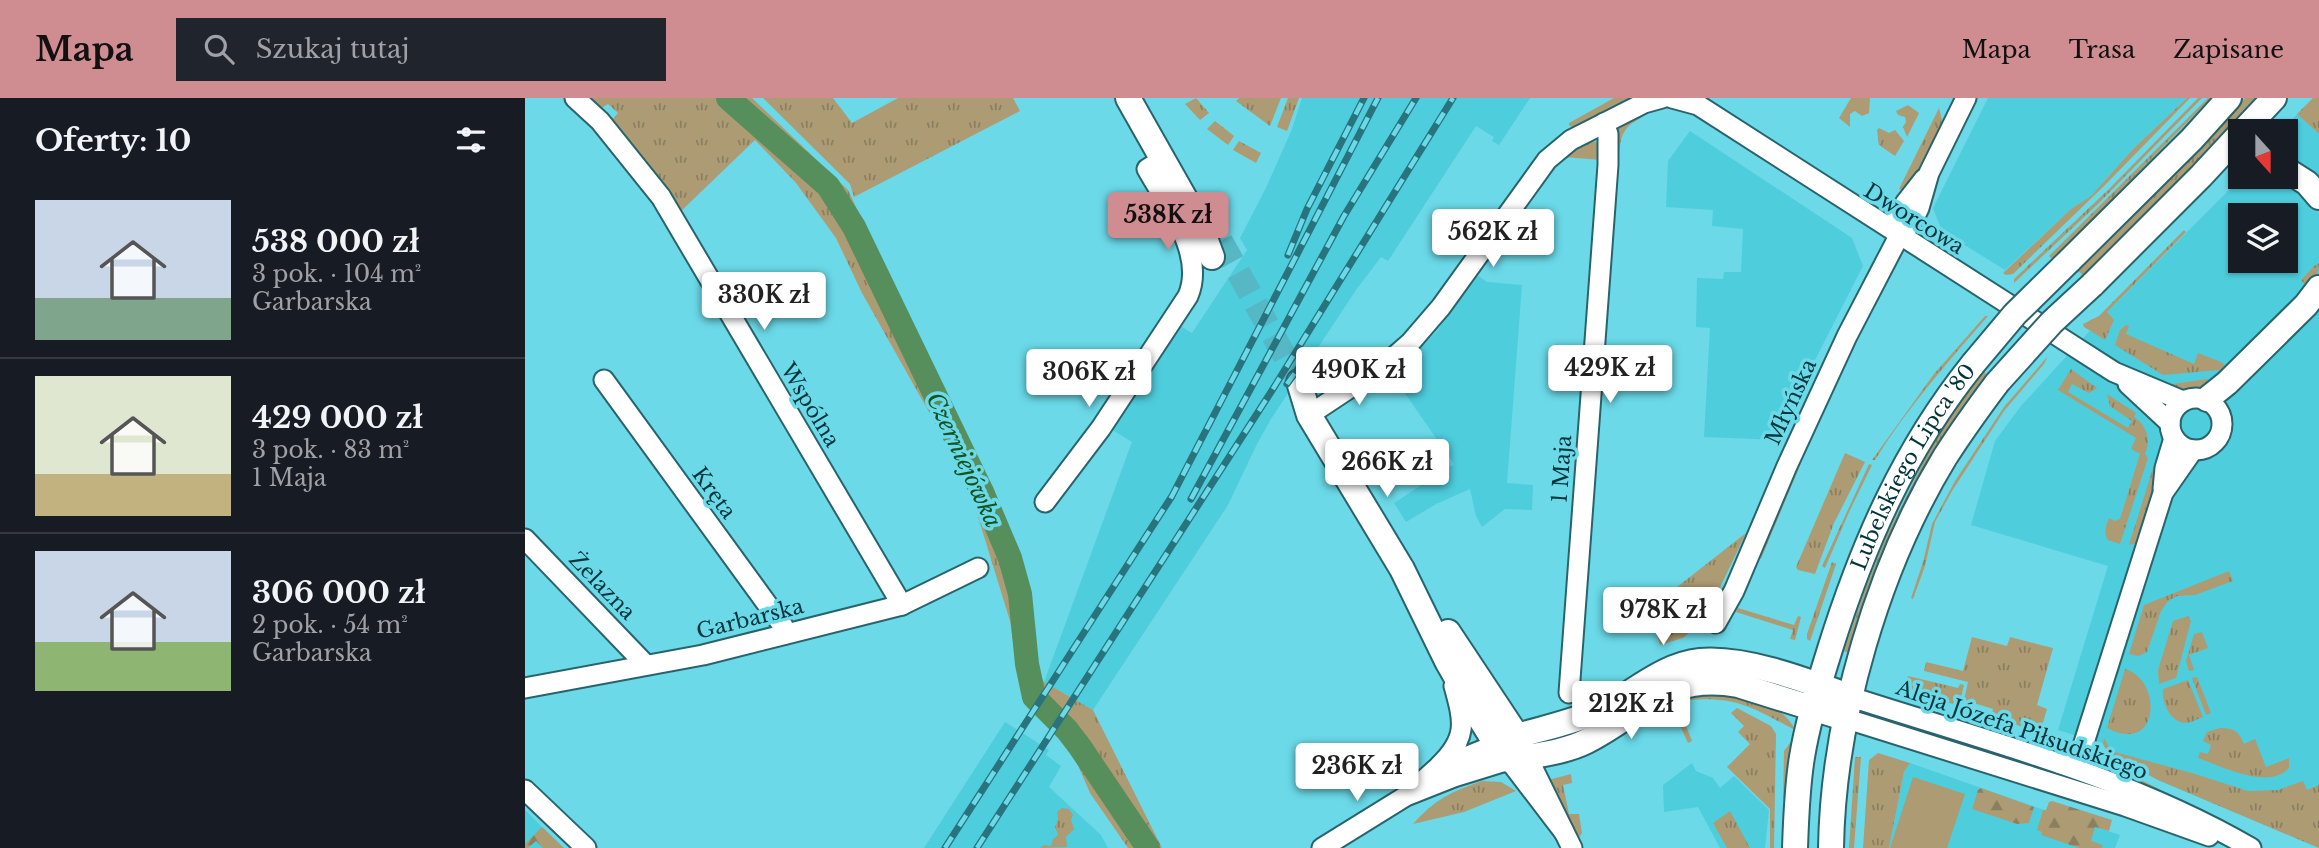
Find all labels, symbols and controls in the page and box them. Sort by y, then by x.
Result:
search box [176,18,666,81]
text: Mapa [35,29,134,70]
icon: search [200,30,238,68]
text: Szukaj tutaj [256,33,409,65]
text: Mapa [1962,35,2031,64]
text: Trasa [2069,35,2135,64]
text: Zapisane [2173,35,2284,64]
north arrow [2228,119,2298,189]
map controls [2228,119,2298,273]
icon: filters [452,121,490,159]
text: Oferty: 10 [35,122,191,159]
street label: Dworcowa [1859,178,1969,260]
pin: 538K zł [1103,192,1233,252]
text: 538K zł [1124,201,1212,229]
button: layers [2228,203,2298,273]
pin: 562K zł [1428,209,1558,269]
text: 562K zł [1448,218,1538,246]
text: 538 000 zł [252,223,420,260]
icon: home [91,228,175,312]
text: 3 pok. · 104 m² [252,260,421,288]
pin: 330K zł [699,272,829,332]
text: 330K zł [718,281,810,309]
text: Garbarska [252,288,372,316]
pin: 429K zł [1545,345,1675,405]
pin: 490K zł [1294,348,1424,407]
pin: 306K zł [1024,350,1154,409]
text: 429K zł [1564,354,1656,382]
street label: Młyńska [1760,355,1822,449]
text: 490K zł [1312,356,1406,384]
street label: Wspólna [774,357,845,452]
text: 306K zł [1042,358,1136,386]
street label: Lubelskiego Lipca '80 [1846,359,1981,574]
water label: Czerniejówka [921,388,1007,532]
text: 429 000 zł [252,399,423,436]
icon: home [91,404,175,488]
street label: 1 Maja [1547,434,1577,504]
text: 3 pok. · 83 m² [252,436,409,464]
pin: 266K zł [1322,440,1452,499]
text: 266K zł [1341,448,1433,476]
street label: Kręta [687,462,742,524]
text: 1 Maja [252,464,326,492]
street label: Żelazna [563,547,641,626]
text: 306 000 zł [252,574,426,611]
icon: home [91,579,175,663]
pin: 978K zł [1598,588,1728,647]
street label: Garbarska [694,593,807,645]
text: 978K zł [1619,596,1707,624]
text: 2 pok. · 54 m² [252,611,408,639]
text: Garbarska [252,639,372,667]
street label: Aleja Józefa Piłsudskiego [1892,674,2151,785]
pin: 212K zł [1566,682,1696,741]
text: 212K zł [1588,690,1674,718]
pin: 236K zł [1292,744,1422,803]
text: 236K zł [1312,752,1402,780]

